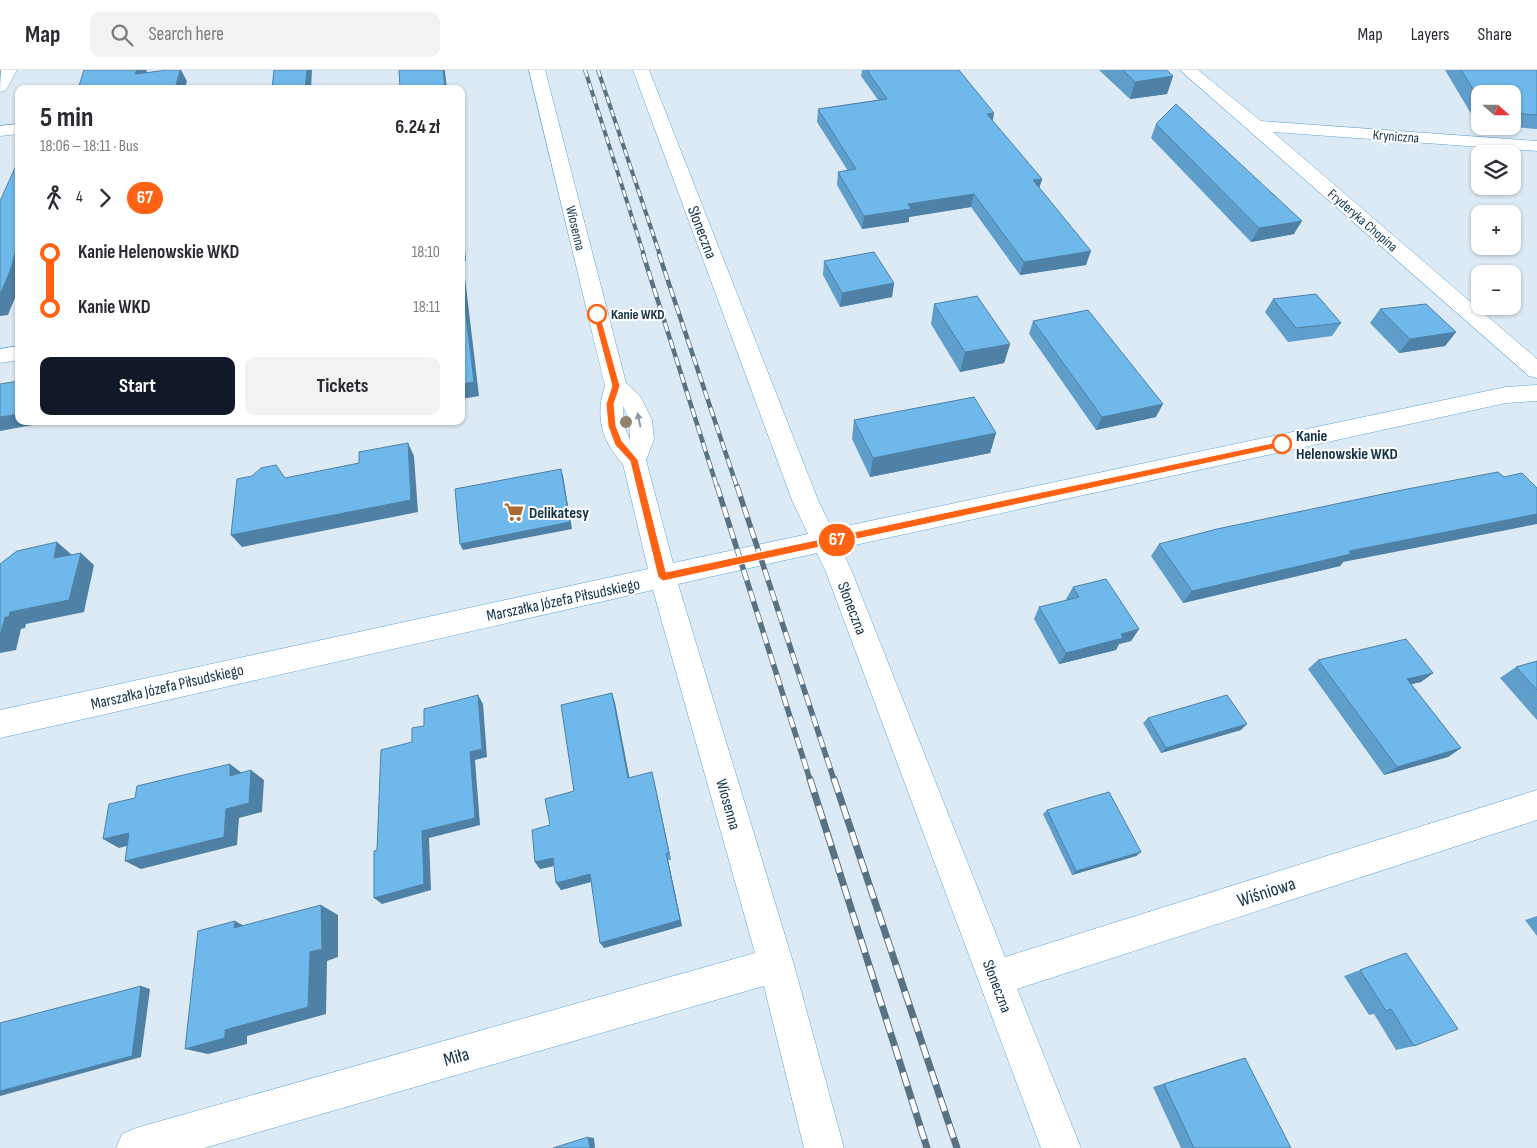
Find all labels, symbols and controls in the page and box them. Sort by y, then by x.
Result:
search box [90,12,440,57]
text: Map [25,20,60,49]
icon: search [108,21,136,49]
text: Search here [148,23,224,46]
text: Map [1358,24,1383,45]
text: Layers [1411,24,1450,45]
text: Share [1478,24,1512,45]
north arrow [1471,85,1521,135]
map controls [1471,85,1521,315]
text: 5 min [40,101,93,134]
text: 6.24 zł [395,116,440,139]
street label: Kryniczna [1372,126,1420,147]
text: 18:06 – 18:11 · Bus [40,137,138,156]
button: layers [1471,145,1521,195]
icon: walk [40,184,68,212]
icon: forward [91,184,119,212]
street label: Fryderyka Chopina [1324,185,1401,255]
text: 67 [137,187,153,208]
text: 4 [76,188,83,207]
street label: Wiosenna [562,204,589,252]
street label: Słoneczna [683,204,720,262]
button: + [1471,205,1521,255]
text: Kanie Helenowskie WKD [78,241,239,264]
text: 18:10 [412,243,440,262]
button: − [1471,265,1521,315]
text: Kanie WKD [78,296,151,319]
text: 18:11 [413,298,440,317]
marker: Kanie WKD [587,304,607,324]
place label: Kanie WKD [611,306,665,323]
button: Start [40,357,235,415]
button: Tickets [245,357,440,415]
one-way arrow [635,411,643,427]
place label: Kanie Helenowskie WKD [1296,427,1398,464]
marker: Kanie Helenowskie WKD [1272,434,1292,454]
supermarket icon: Delikatesy [503,501,525,523]
place label: Delikatesy [529,504,589,523]
line badge: 67 [814,524,860,556]
text: 67 [829,529,845,550]
street label: Marszałka Józefa Piłsudskiego [485,575,642,626]
street label: Słoneczna [833,580,870,638]
street label: Marszałka Józefa Piłsudskiego [89,661,246,714]
street label: Wiosenna [711,777,744,832]
street label: Wiśniowa [1234,872,1299,913]
street label: Słoneczna [978,958,1015,1016]
street label: Miła [441,1043,472,1072]

